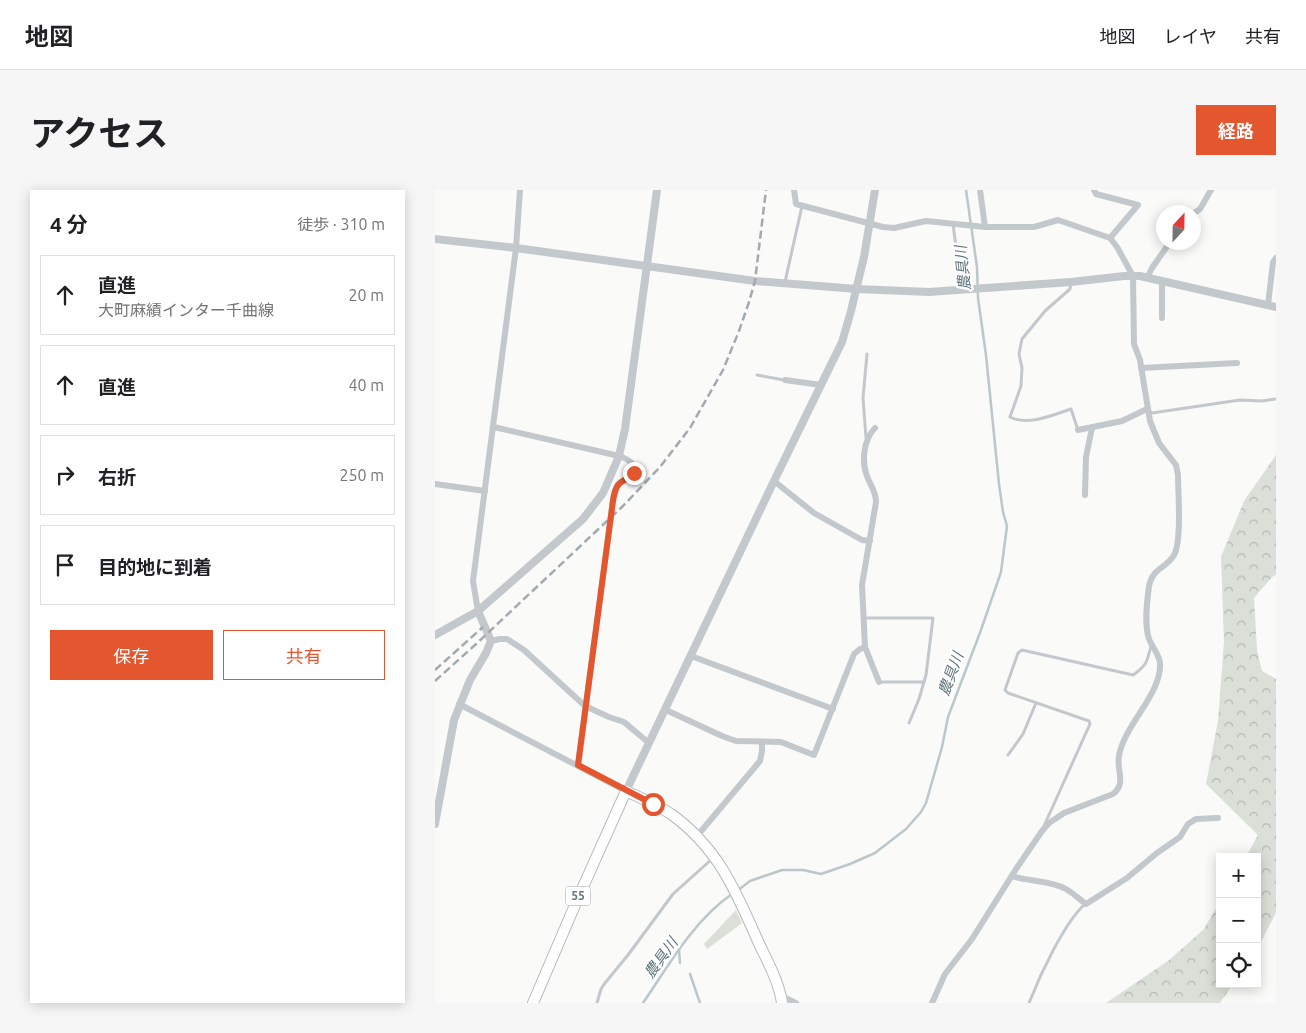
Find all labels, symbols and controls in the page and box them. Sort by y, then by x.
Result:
text: 地図 [25,23,73,50]
text: 地図 [1100,26,1136,46]
text: レイヤ [1164,26,1217,46]
text: 共有 [1245,26,1281,46]
button: 経路 [1196,105,1276,155]
text: アクセス [30,113,168,153]
north arrow [1156,205,1201,250]
text: 4 分 [50,212,88,236]
text: 徒歩 · 310 m [297,215,385,233]
water label: 農具川 [951,243,973,291]
text: 直進 [98,274,136,296]
icon: ahead [51,281,79,309]
text: 20 m [348,286,384,304]
text: 大町麻績インター千曲線 [98,301,274,319]
icon: ahead [51,371,79,399]
text: 直進 [98,376,136,398]
text: 40 m [348,376,384,394]
icon: right [51,461,79,489]
route end [623,462,646,485]
text: 右折 [98,466,136,488]
text: 250 m [339,466,384,484]
icon: arrive [51,551,79,579]
text: 目的地に到着 [98,556,212,578]
button: 保存 [50,630,213,680]
button: 共有 [223,630,385,680]
water label: 農具川 [935,648,967,698]
route start [642,793,665,816]
map controls [1216,853,1261,988]
button: + [1216,853,1261,898]
road number: 55 [565,886,591,906]
button: − [1216,898,1261,943]
water label: 農具川 [640,933,682,981]
button: locate [1216,943,1261,988]

